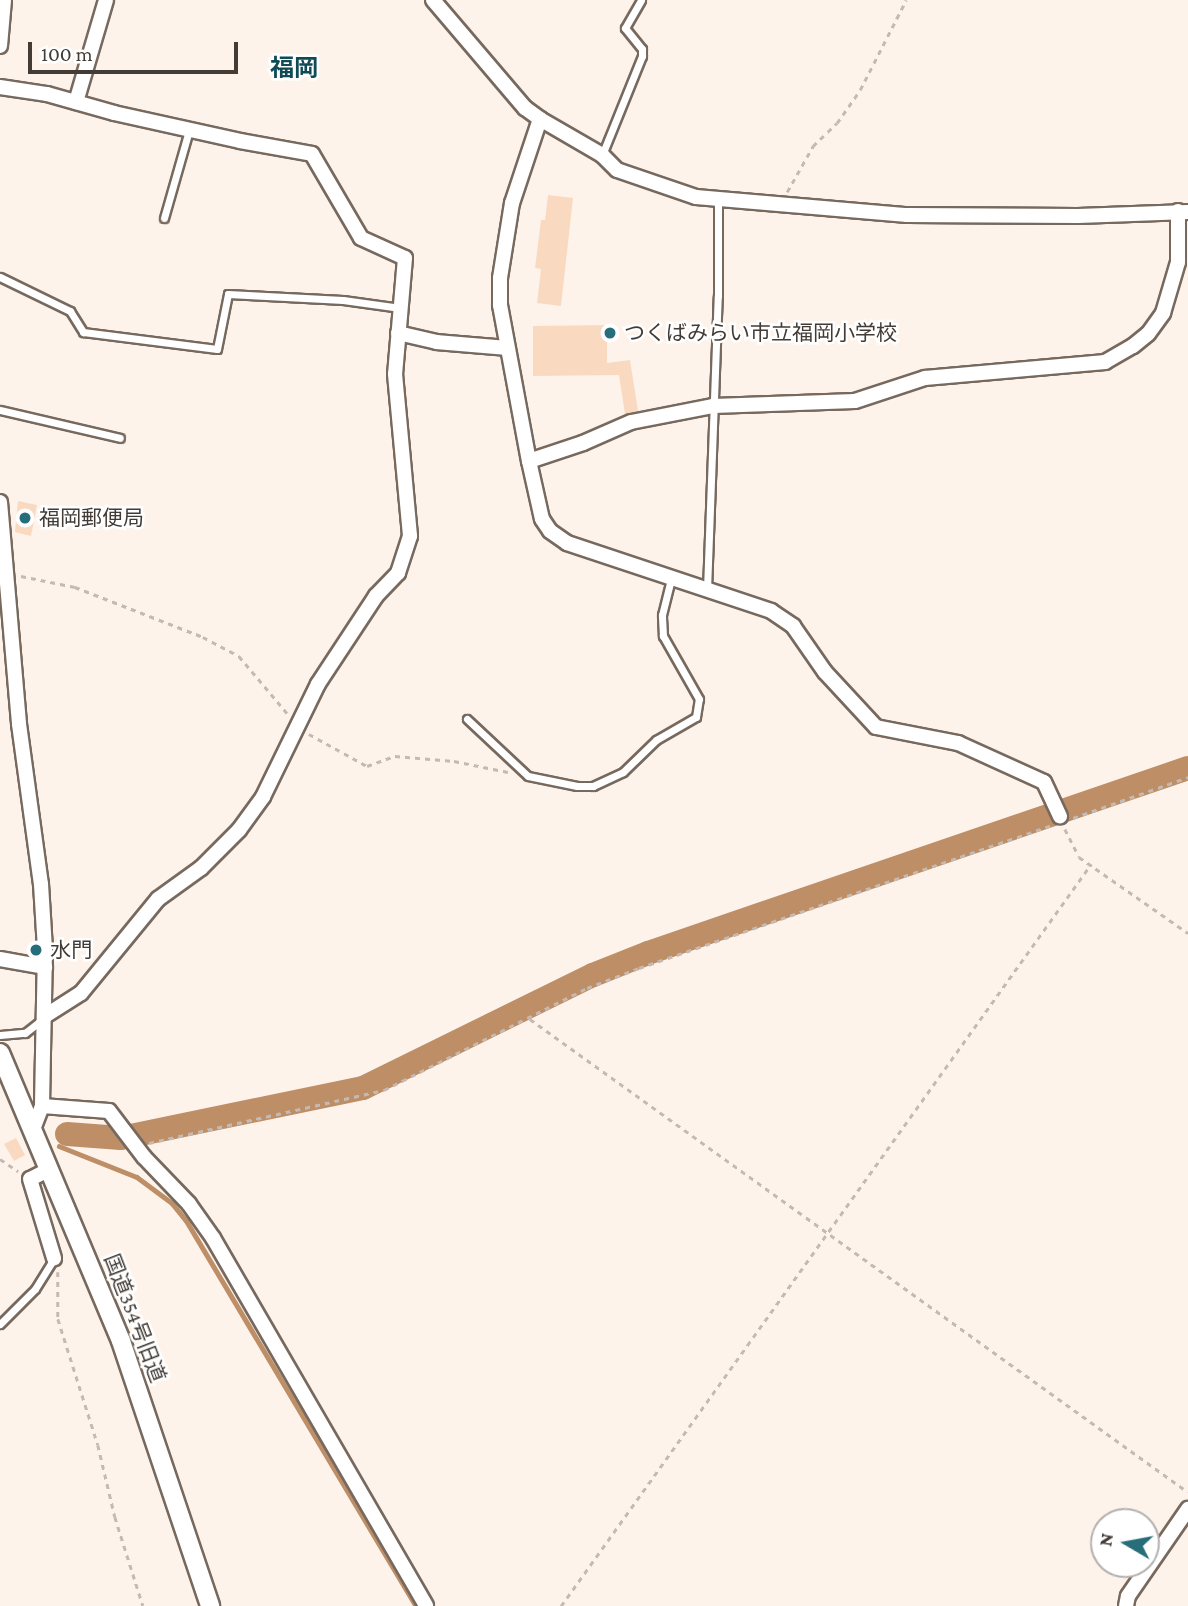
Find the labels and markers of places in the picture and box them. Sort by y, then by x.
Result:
place label: つくばみらい市立福岡小学校 [624,320,897,346]
marker: つくばみらい市立福岡小学校 [602,325,618,341]
place label: 福岡郵便局 [39,505,144,531]
marker: 福岡郵便局 [17,510,33,526]
place label: 水門 [50,937,92,963]
marker: 水門 [28,942,44,958]

